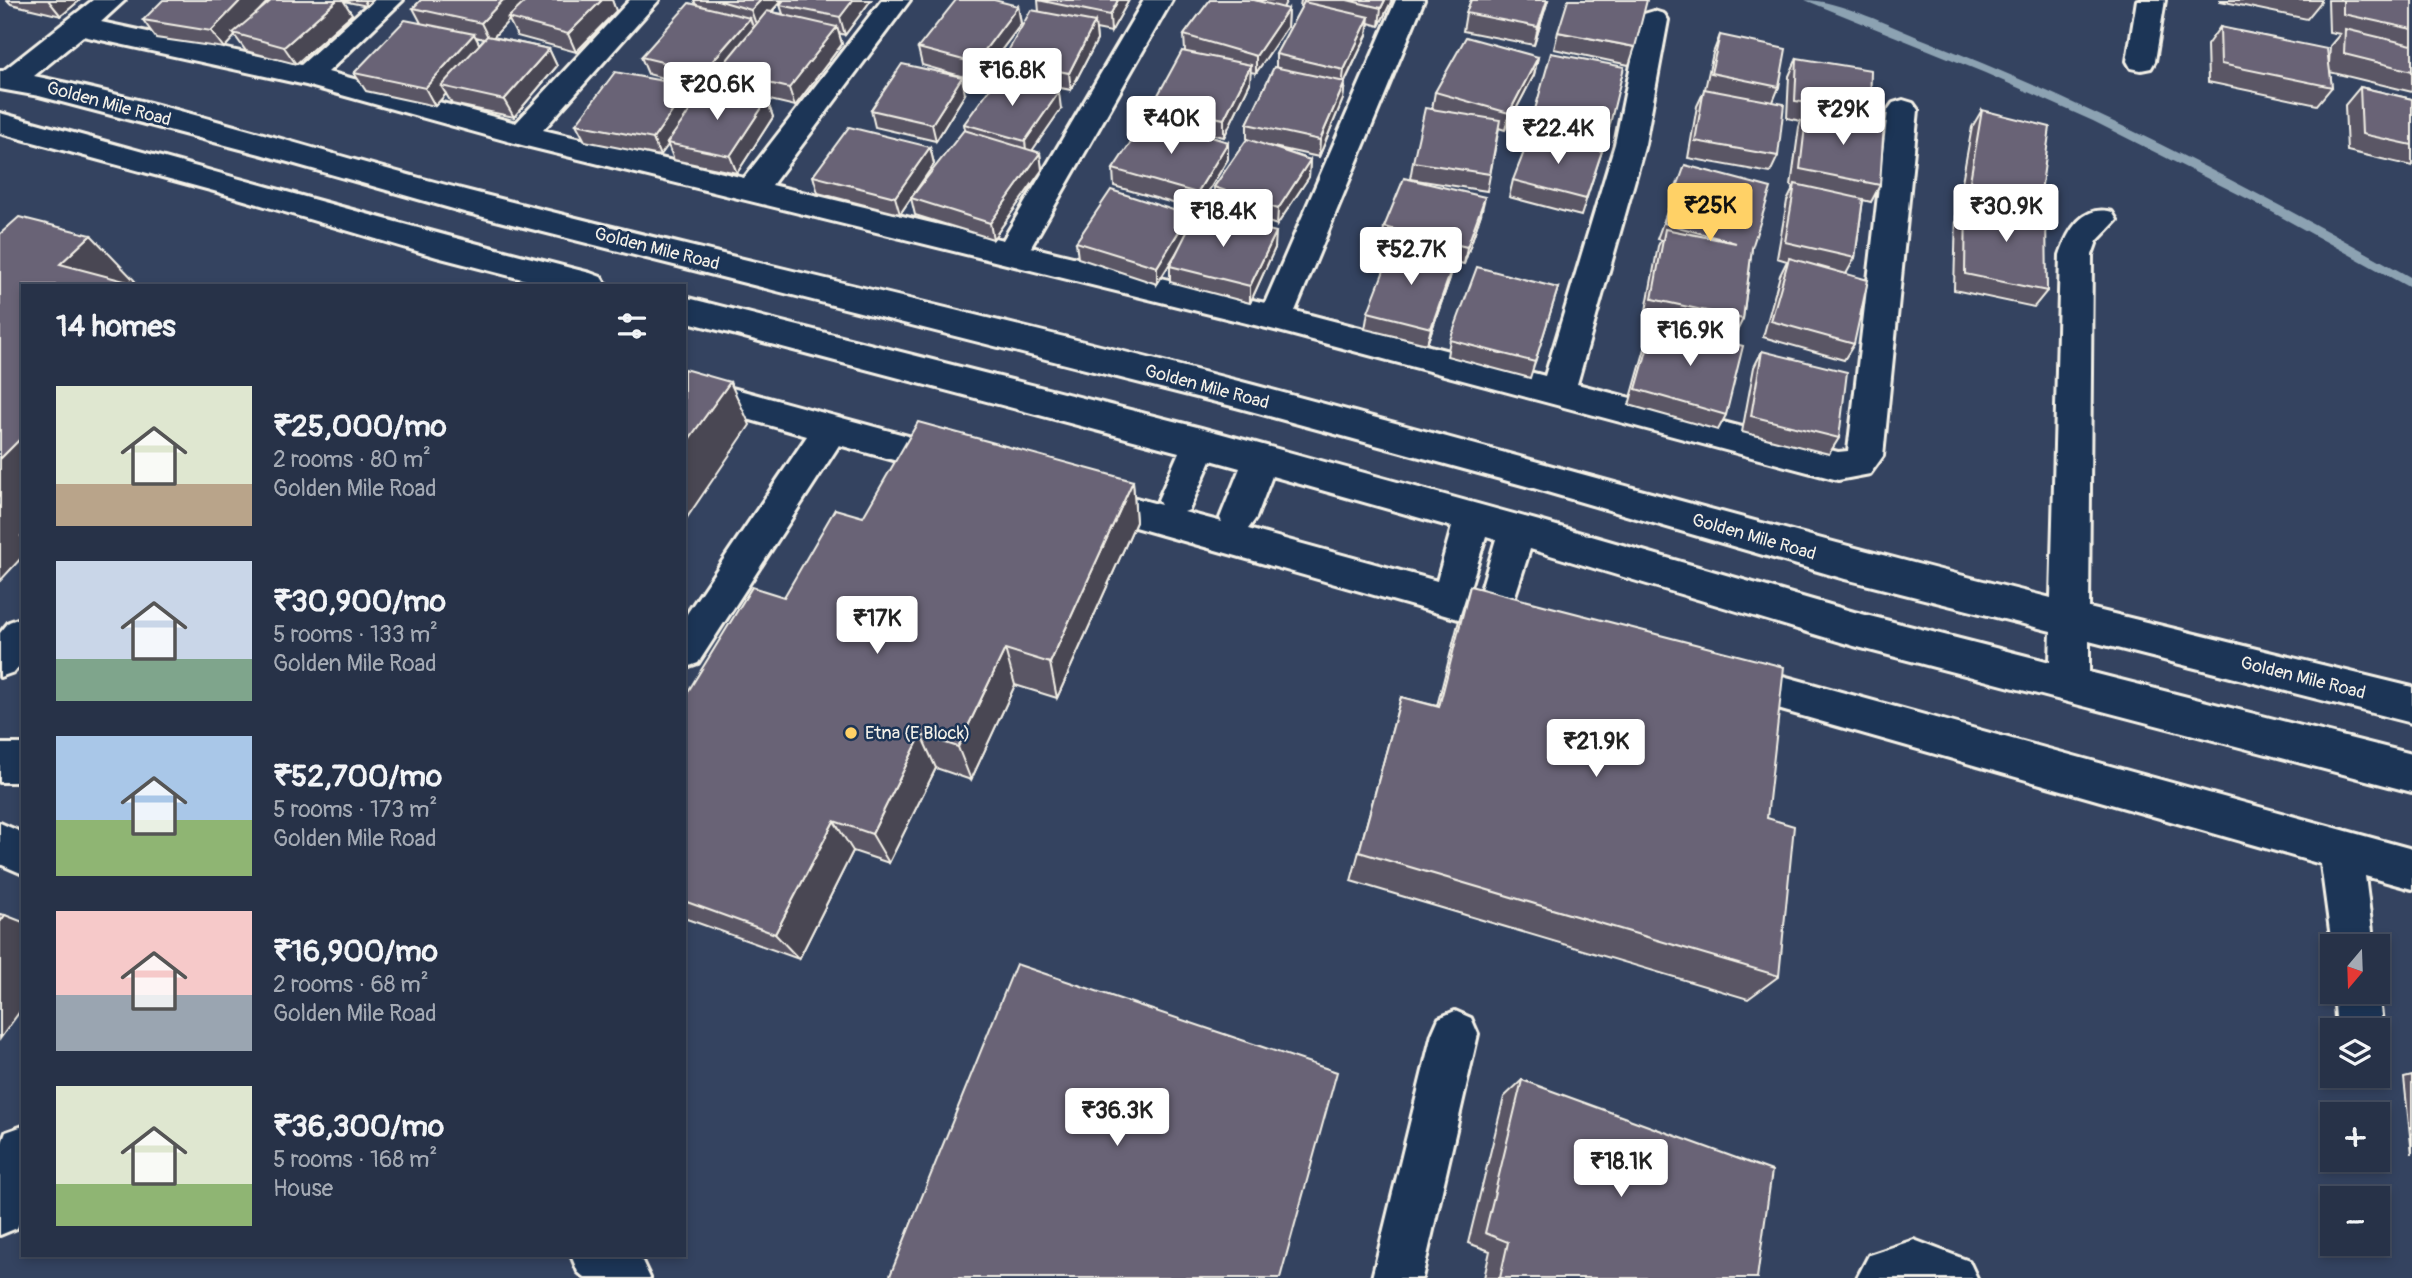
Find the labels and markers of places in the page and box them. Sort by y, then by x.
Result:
pin: ₹16.8K [955,48,1069,108]
pin: ₹20.6K [660,62,774,122]
pin: ₹29K [1802,88,1884,147]
pin: ₹40K [1130,96,1212,156]
pin: ₹22.4K [1501,106,1615,166]
pin: ₹25K [1669,184,1751,243]
pin: ₹30.9K [1949,184,2063,244]
pin: ₹18.4K [1166,190,1280,249]
pin: ₹52.7K [1354,228,1468,287]
pin: ₹16.9K [1633,308,1747,368]
pin: ₹17K [836,596,918,656]
pin: ₹21.9K [1539,720,1653,779]
place label: Etna (E Block) [865,722,970,745]
marker: Etna (E Block) [843,725,859,741]
pin: ₹36.3K [1060,1088,1174,1148]
pin: ₹18.1K [1564,1140,1678,1199]

